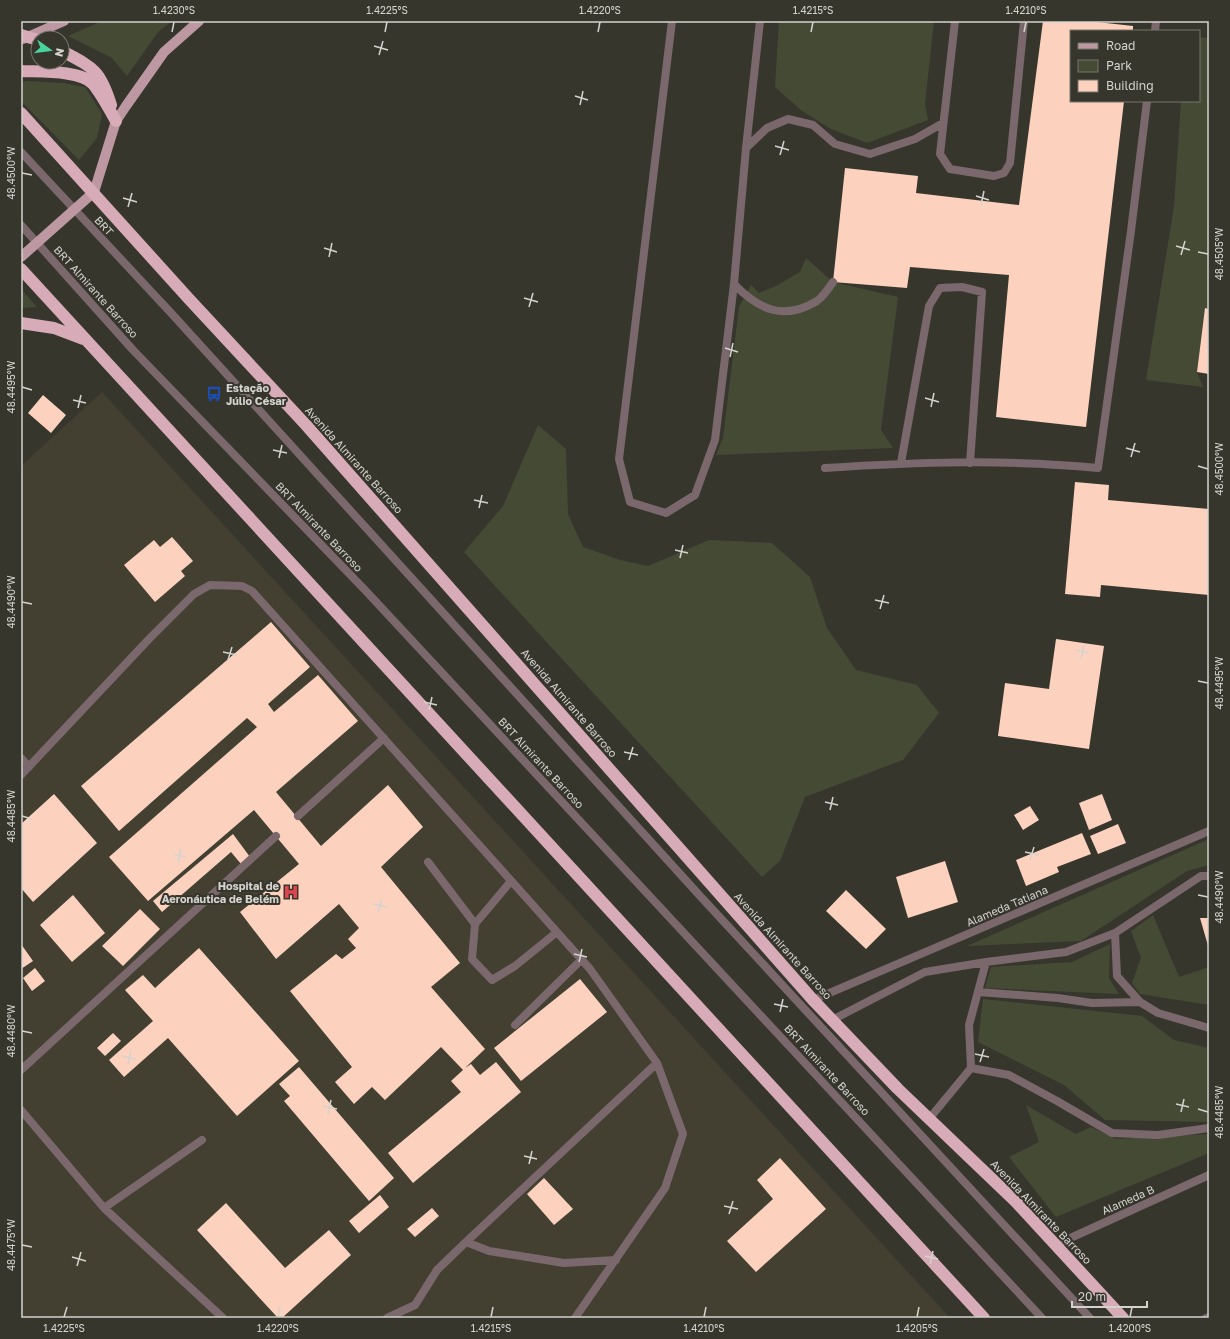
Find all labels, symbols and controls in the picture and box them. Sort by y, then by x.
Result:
text: 1.4230°S [153,4,195,16]
text: 1.4225°S [366,4,408,16]
text: 1.4220°S [579,4,621,16]
text: 1.4215°S [793,4,833,16]
text: 1.4210°S [1005,4,1047,16]
north arrow [30,30,70,70]
legend [1070,30,1200,102]
text: Road [1106,38,1135,53]
text: N [53,47,68,58]
text: Park [1106,58,1132,73]
text: Building [1106,78,1154,93]
text: 48.4500°W [5,146,17,200]
street label: BRT [92,213,117,238]
text: 48.4505°W [1213,227,1225,280]
street label: BRT Almirante Barroso [52,243,141,341]
text: 48.4495°W [5,360,17,413]
place label: Estação Júlio César [226,381,287,407]
bus stop icon: Estação Júlio César [205,385,223,403]
street label: Avenida Almirante Barroso [303,403,406,516]
text: 48.4500°W [1213,442,1225,496]
street label: BRT Almirante Barroso [273,479,366,574]
text: 48.4490°W [5,575,17,629]
street label: Avenida Almirante Barroso [519,646,620,760]
text: 48.4495°W [1213,656,1225,709]
street label: BRT Almirante Barroso [496,715,587,811]
text: 48.4485°W [5,789,17,842]
text: 48.4490°W [1213,870,1225,924]
place label: Hospital de Aeronáutica de Belém [162,879,280,905]
hospital icon: Hospital de Aeronáutica de Belém [282,883,300,901]
street label: Alameda Tatiana [964,883,1049,929]
street label: Avenida Almirante Barroso [732,889,835,1002]
text: 48.4480°W [5,1004,17,1058]
street label: BRT Almirante Barroso [782,1022,873,1118]
text: 48.4485°W [1213,1085,1225,1138]
street label: Avenida Almirante Barroso [988,1157,1095,1267]
street label: Alameda B [1100,1182,1156,1217]
text: 48.4475°W [5,1219,17,1271]
scale bar [1072,1283,1147,1309]
text: 20 m [1078,1289,1106,1304]
text: 1.4225°S [43,1322,85,1334]
text: 1.4220°S [257,1322,299,1334]
text: 1.4215°S [471,1322,511,1334]
text: 1.4210°S [683,1322,725,1334]
text: 1.4205°S [896,1322,938,1334]
text: 1.4200°S [1109,1322,1151,1334]

